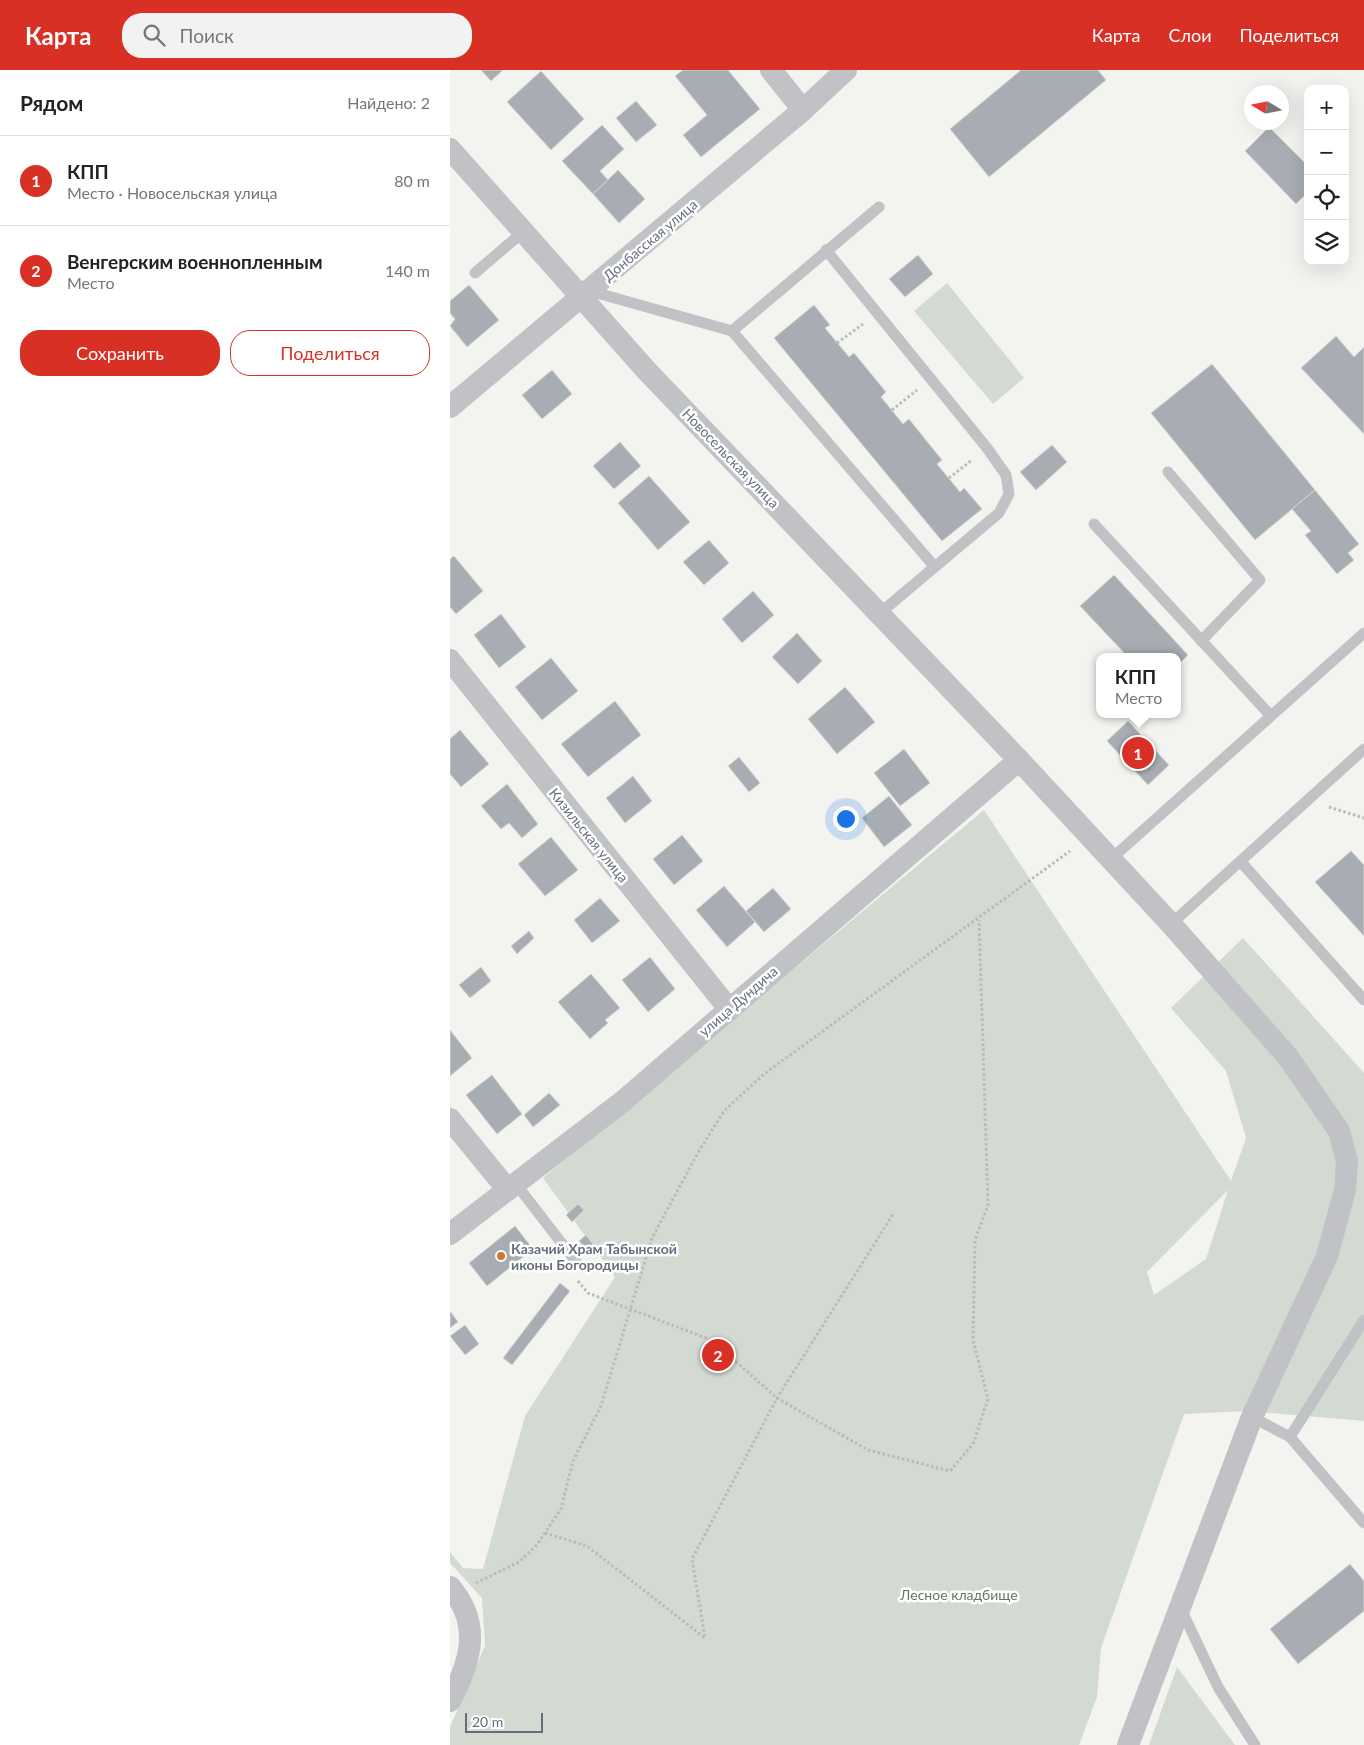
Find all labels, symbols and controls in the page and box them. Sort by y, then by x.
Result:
search box [122,13,472,58]
text: Карта [25,21,92,50]
icon: search [140,21,168,49]
text: Поиск [180,24,234,47]
text: Карта [1092,24,1140,46]
text: Слои [1168,24,1212,46]
text: Поделиться [1240,24,1339,46]
north arrow [1244,85,1289,130]
map controls [1304,85,1349,265]
button: + [1304,85,1349,130]
text: Рядом [20,90,83,115]
text: Найдено: 2 [347,93,430,112]
button: − [1304,130,1349,175]
text: КПП [67,160,109,183]
text: 1 [31,171,41,190]
text: 80 m [394,171,430,190]
button: locate [1304,175,1349,220]
text: Место · Новосельская улица [67,183,277,202]
street label: Донбасская улица [599,196,701,284]
button: layers [1304,220,1349,265]
text: Венгерским военнопленным [67,250,323,273]
text: 2 [31,261,41,280]
text: 140 m [385,261,430,280]
text: Место [67,273,115,292]
button: Сохранить [20,330,220,376]
button: Поделиться [230,330,430,376]
street label: Новосельская улица [679,405,783,511]
popup [1096,653,1181,718]
text: КПП [1115,665,1156,688]
text: Место [1115,688,1162,707]
pin: 1 [1122,734,1154,772]
street label: Кизильская улица [546,784,632,886]
your location [833,806,859,832]
street label: улица Дундича [695,962,781,1040]
place label: Казачий Храм Табынской иконы Богородицы [511,1240,677,1273]
marker: Казачий Храм Табынской иконы Богородицы [495,1250,507,1262]
pin: 2 [702,1336,734,1374]
park label: Лесное кладбище [899,1586,1018,1603]
scale bar [465,1710,542,1733]
text: 20 m [472,1713,503,1730]

